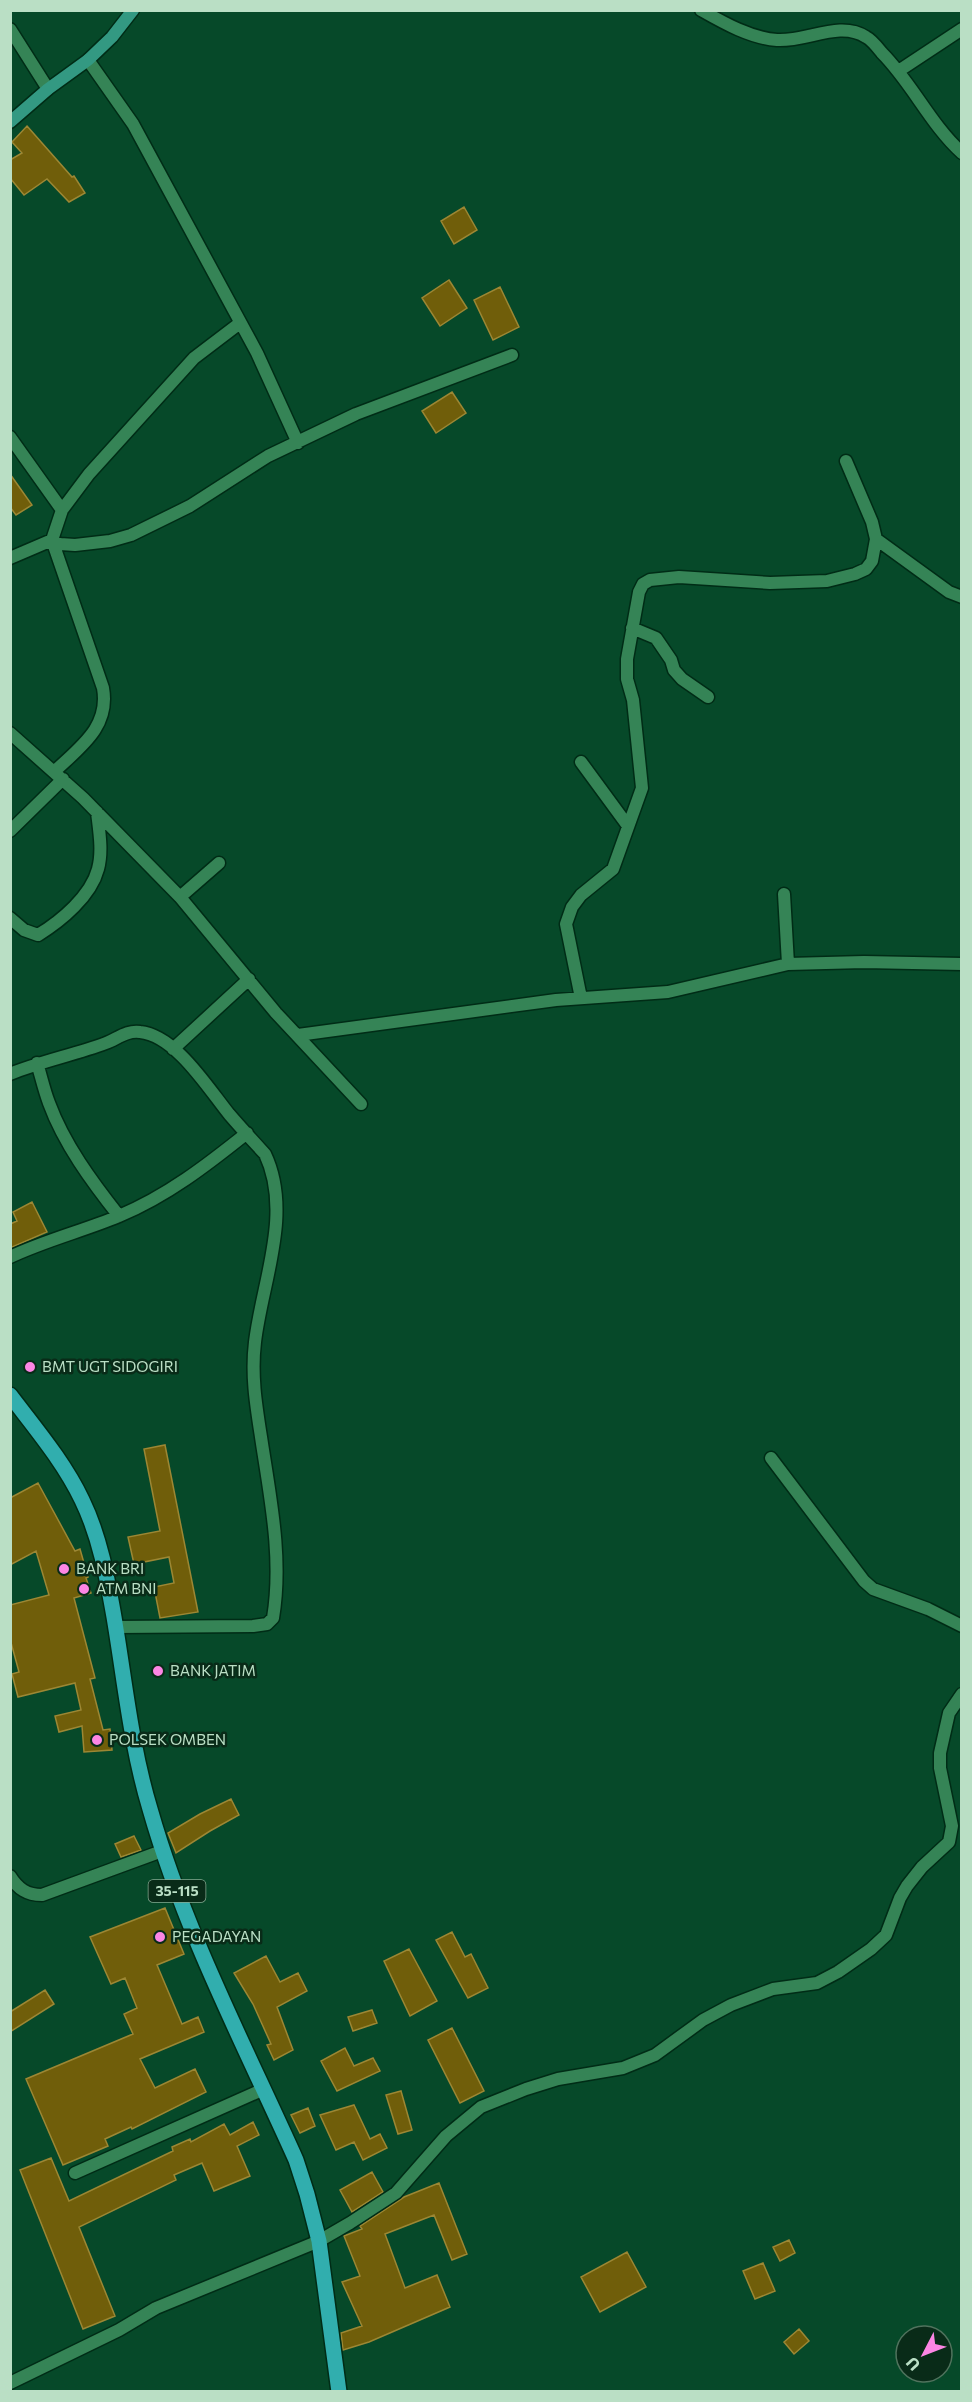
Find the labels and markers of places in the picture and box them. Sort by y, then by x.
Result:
place label: BMT UGT SIDOGIRI [42,1357,178,1375]
marker: BMT UGT SIDOGIRI [23,1360,37,1374]
place label: BANK BRI [76,1559,144,1577]
marker: BANK BRI [57,1562,71,1576]
place label: ATM BNI [96,1579,157,1597]
marker: ATM BNI [77,1582,91,1596]
place label: BANK JATIM [170,1661,256,1679]
marker: BANK JATIM [151,1664,165,1678]
place label: POLSEK OMBEN [109,1730,226,1748]
marker: POLSEK OMBEN [90,1733,104,1747]
place label: PEGADAYAN [172,1927,261,1945]
marker: PEGADAYAN [153,1930,167,1944]

